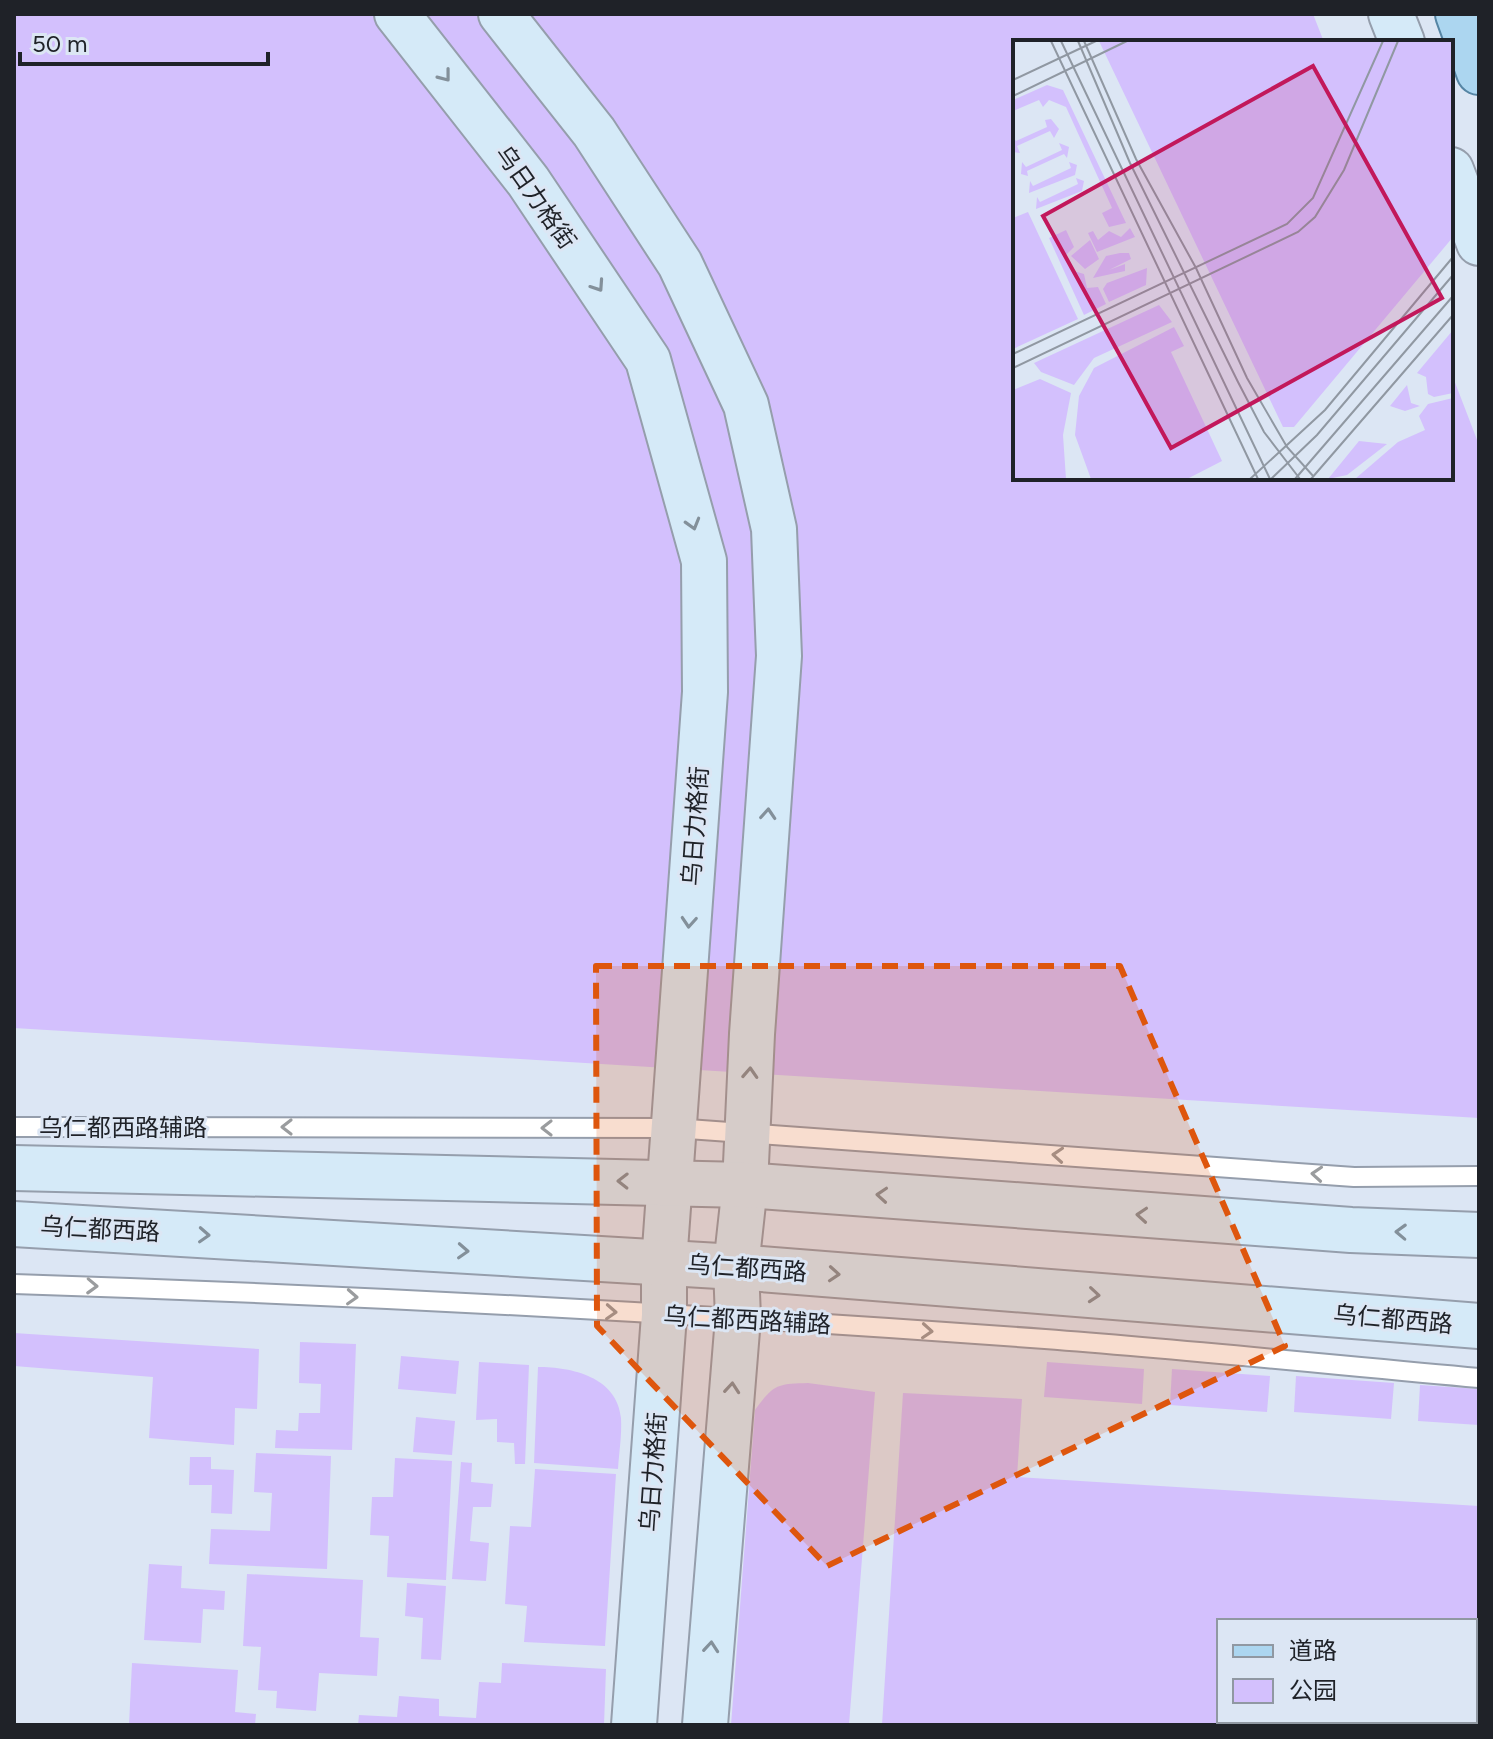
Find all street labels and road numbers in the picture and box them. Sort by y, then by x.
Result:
street label: 乌日力格街 [490,140,582,254]
street label: 乌日力格街 [676,765,714,887]
street label: 乌仁都西路辅路 [39,1113,207,1142]
street label: 乌仁都西路 [39,1211,161,1247]
street label: 乌仁都西路 [686,1249,808,1287]
street label: 乌仁都西路 [1332,1299,1454,1339]
street label: 乌仁都西路辅路 [662,1301,832,1339]
street label: 乌日力格街 [634,1411,672,1533]

